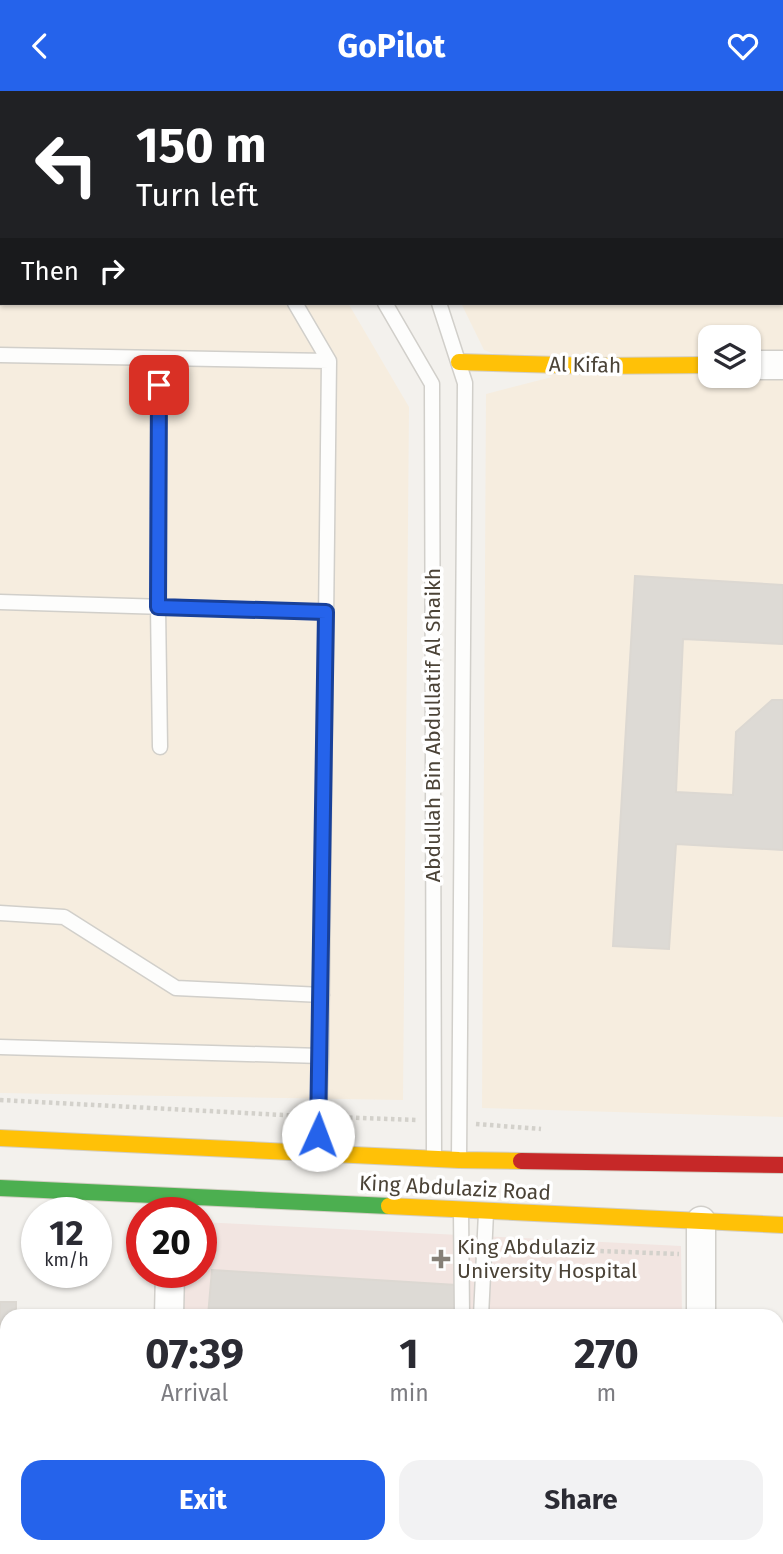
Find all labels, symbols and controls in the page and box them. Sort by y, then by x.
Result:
icon: back [21,27,59,65]
text: GoPilot [338,27,445,65]
icon: heart [724,27,762,65]
text: 150 m [136,116,267,175]
icon: left [21,119,112,210]
text: Turn left [136,176,258,214]
icon: right [93,252,131,290]
text: Then [21,256,79,287]
map controls [698,325,761,388]
button: layers [698,325,761,388]
street label: Al Kifah [549,351,621,379]
pin [129,355,189,415]
icon: arrive [140,366,178,404]
street label: Abdullah Bin Abdullatif Al Shaikh [420,568,446,882]
position arrow [281,1098,355,1172]
street label: King Abdulaziz Road [358,1170,552,1206]
speed limit sign: 20 [126,1197,217,1288]
text: 12 [49,1212,84,1254]
place label: King Abdulaziz University Hospital [457,1234,637,1284]
text: km/h [44,1249,89,1271]
marker: King Abdulaziz University Hospital [431,1249,451,1269]
text: 07:39 [145,1329,244,1379]
text: 1 [399,1329,419,1379]
text: 270 [574,1329,639,1379]
text: Arrival [161,1379,228,1407]
text: min [389,1379,429,1407]
text: m [597,1379,616,1407]
button: Exit [21,1460,385,1540]
button: Share [399,1460,763,1540]

